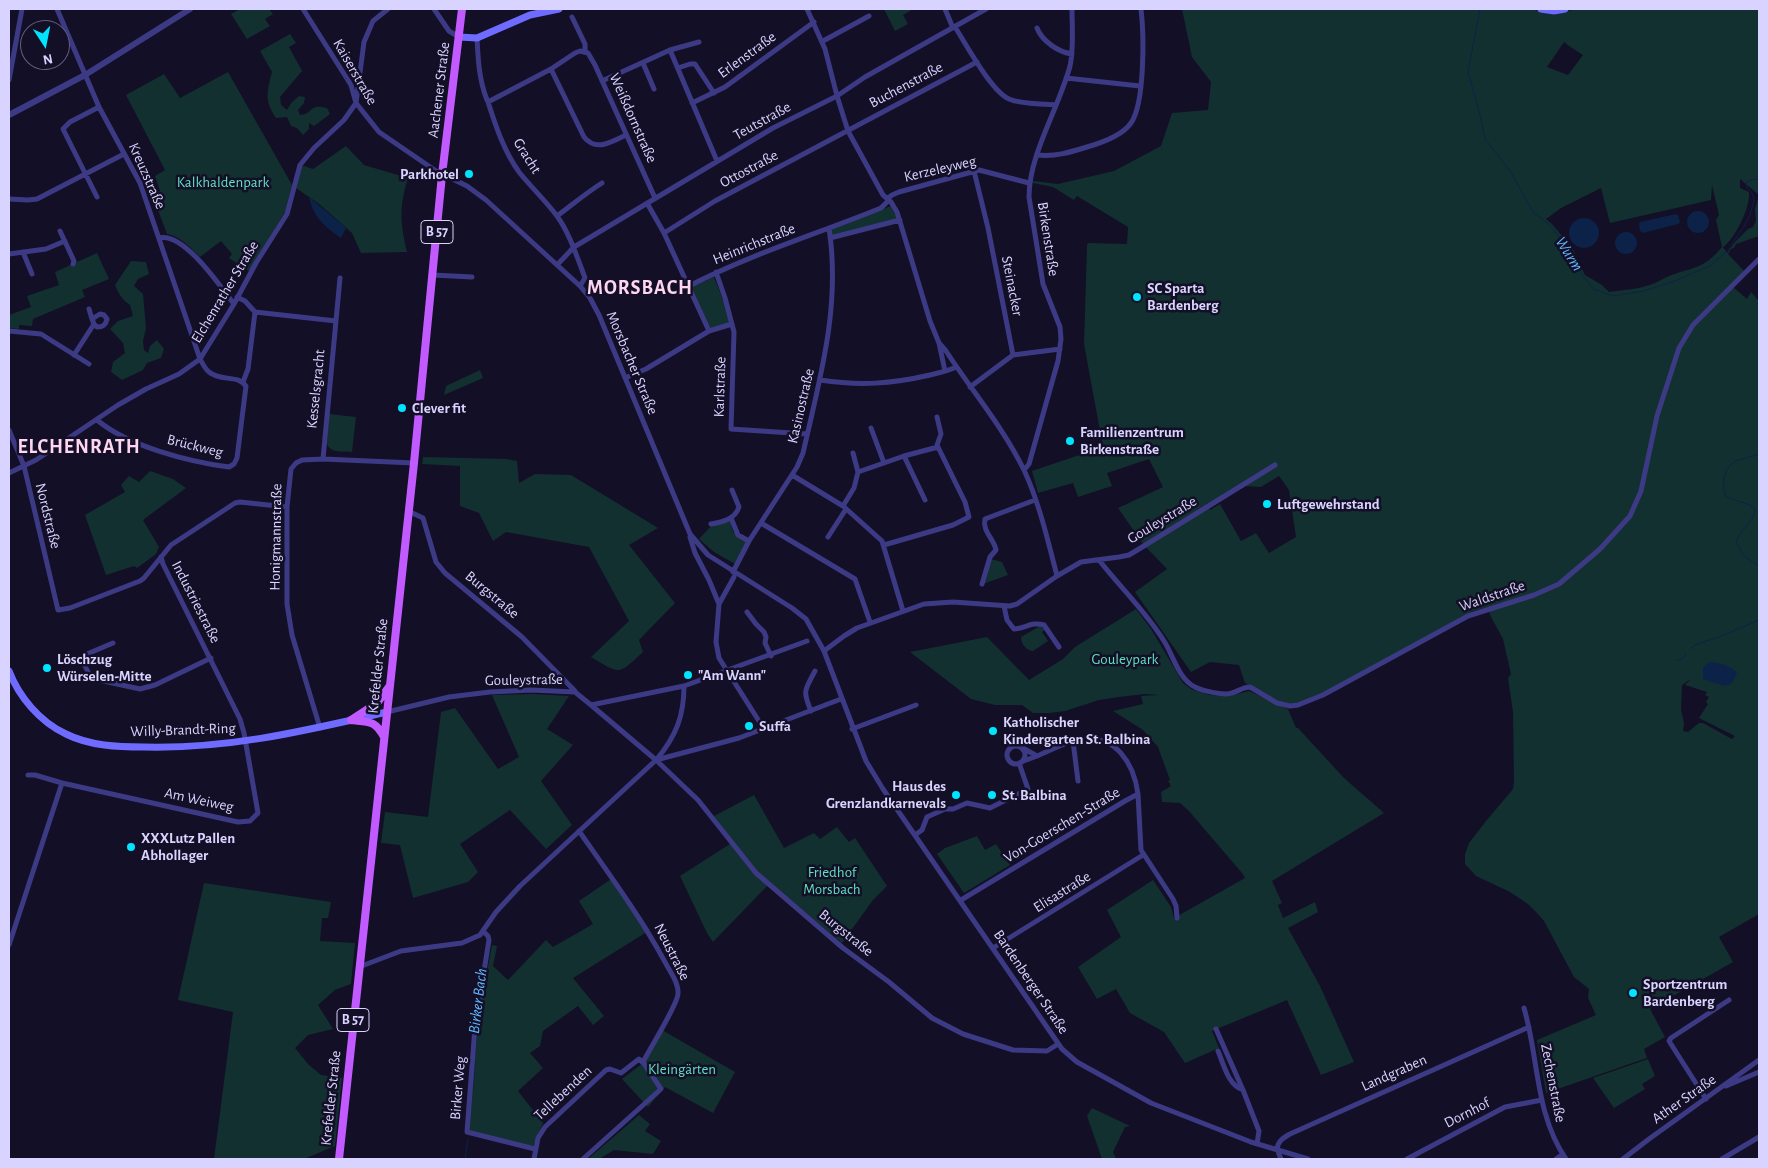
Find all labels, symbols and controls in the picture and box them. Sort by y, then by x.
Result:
north arrow [20,20,70,70]
street label: Erlenstraße [714,28,780,82]
street label: Kaiserstraße [329,36,381,108]
street label: Aachener Straße [424,41,454,139]
text: N [42,51,54,67]
street label: Buchenstraße [866,58,946,112]
street label: Weißdornstraße [605,70,661,166]
street label: Teutstraße [730,98,794,144]
street label: Gracht [509,135,545,177]
street label: Kreuzstraße [124,140,170,212]
street label: Ottostraße [717,146,781,192]
street label: Kerzeleyweg [902,152,978,186]
place label: Parkhotel [400,165,459,183]
marker: Parkhotel [463,168,475,180]
park label: Kalkhaldenpark [177,173,269,191]
street label: Birkenstraße [1033,201,1063,277]
street label: Heinrichstraße [710,219,798,269]
road number: B 57 [421,220,453,243]
water label: Wurm [1551,233,1587,275]
street label: Elchenrather Straße [187,238,263,346]
street label: Steinacker [997,254,1027,318]
district label: MORSBACH [586,276,694,300]
place label: SC Sparta Bardenberg [1147,279,1219,314]
marker: SC Sparta Bardenberg [1131,291,1143,303]
street label: Morsbacher Straße [602,309,662,417]
street label: Kesselsgracht [303,349,329,429]
street label: Karlstraße [710,356,730,418]
street label: Kasinostraße [784,367,818,445]
place label: Clever fit [412,399,466,417]
marker: Clever fit [396,402,408,414]
place label: Familienzentrum Birkenstraße [1080,423,1184,458]
street label: Brückweg [165,430,225,462]
district label: ELCHENRATH [16,435,142,459]
marker: Familienzentrum Birkenstraße [1064,435,1076,447]
street label: Nordstraße [31,481,65,551]
street label: Honigmannstraße [266,483,286,591]
street label: Gouleystraße [1124,492,1200,548]
place label: Luftgewehrstand [1277,495,1380,513]
marker: Luftgewehrstand [1261,498,1273,510]
street label: Industriestraße [168,558,224,646]
street label: Burgstraße [461,567,523,623]
street label: Waldstraße [1457,576,1527,616]
street label: Krefelder Straße [364,618,392,714]
place label: Löschzug Würselen-Mitte [57,650,152,685]
park label: Gouleypark [1092,650,1158,668]
marker: Löschzug Würselen-Mitte [41,662,53,674]
place label: "Am Wann" [698,666,766,684]
marker: "Am Wann" [682,669,694,681]
street label: Gouleystraße [485,670,563,690]
place label: Katholischer Kindergarten St. Balbina [1003,713,1150,748]
place label: Suffa [759,717,791,735]
street label: Willy-Brandt-Ring [130,719,236,741]
marker: Suffa [743,720,755,732]
marker: Katholischer Kindergarten St. Balbina [987,725,999,737]
place label: Haus des Grenzlandkarnevals [826,777,946,812]
street label: Von-Goerschen-Straße [1001,783,1123,867]
street label: Am Weiweg [163,784,235,816]
place label: St. Balbina [1002,786,1067,804]
marker: Haus des Grenzlandkarnevals [950,789,962,801]
marker: St. Balbina [986,789,998,801]
place label: XXXLutz Pallen Abhollager [141,829,235,864]
marker: XXXLutz Pallen Abhollager [125,841,137,853]
park label: Friedhof Morsbach [803,863,861,898]
street label: Elisastraße [1030,867,1094,917]
street label: Burgstraße [815,906,877,960]
street label: Neustraße [650,920,694,984]
street label: Bardenberger Straße [989,926,1073,1038]
water label: Birker Bach [464,967,492,1035]
place label: Sportzentrum Bardenberg [1643,975,1727,1010]
marker: Sportzentrum Bardenberg [1627,987,1639,999]
road number: B 57 [337,1008,369,1032]
street label: Zechenstraße [1537,1042,1569,1124]
street label: Krefelder Straße [317,1050,345,1146]
street label: Landgraben [1358,1051,1430,1095]
street label: Birker Weg [446,1055,470,1121]
park label: Kleingärten [648,1060,716,1078]
street label: Tellebenden [530,1062,596,1124]
street label: Ather Straße [1649,1070,1719,1128]
street label: Dornhof [1441,1094,1493,1132]

